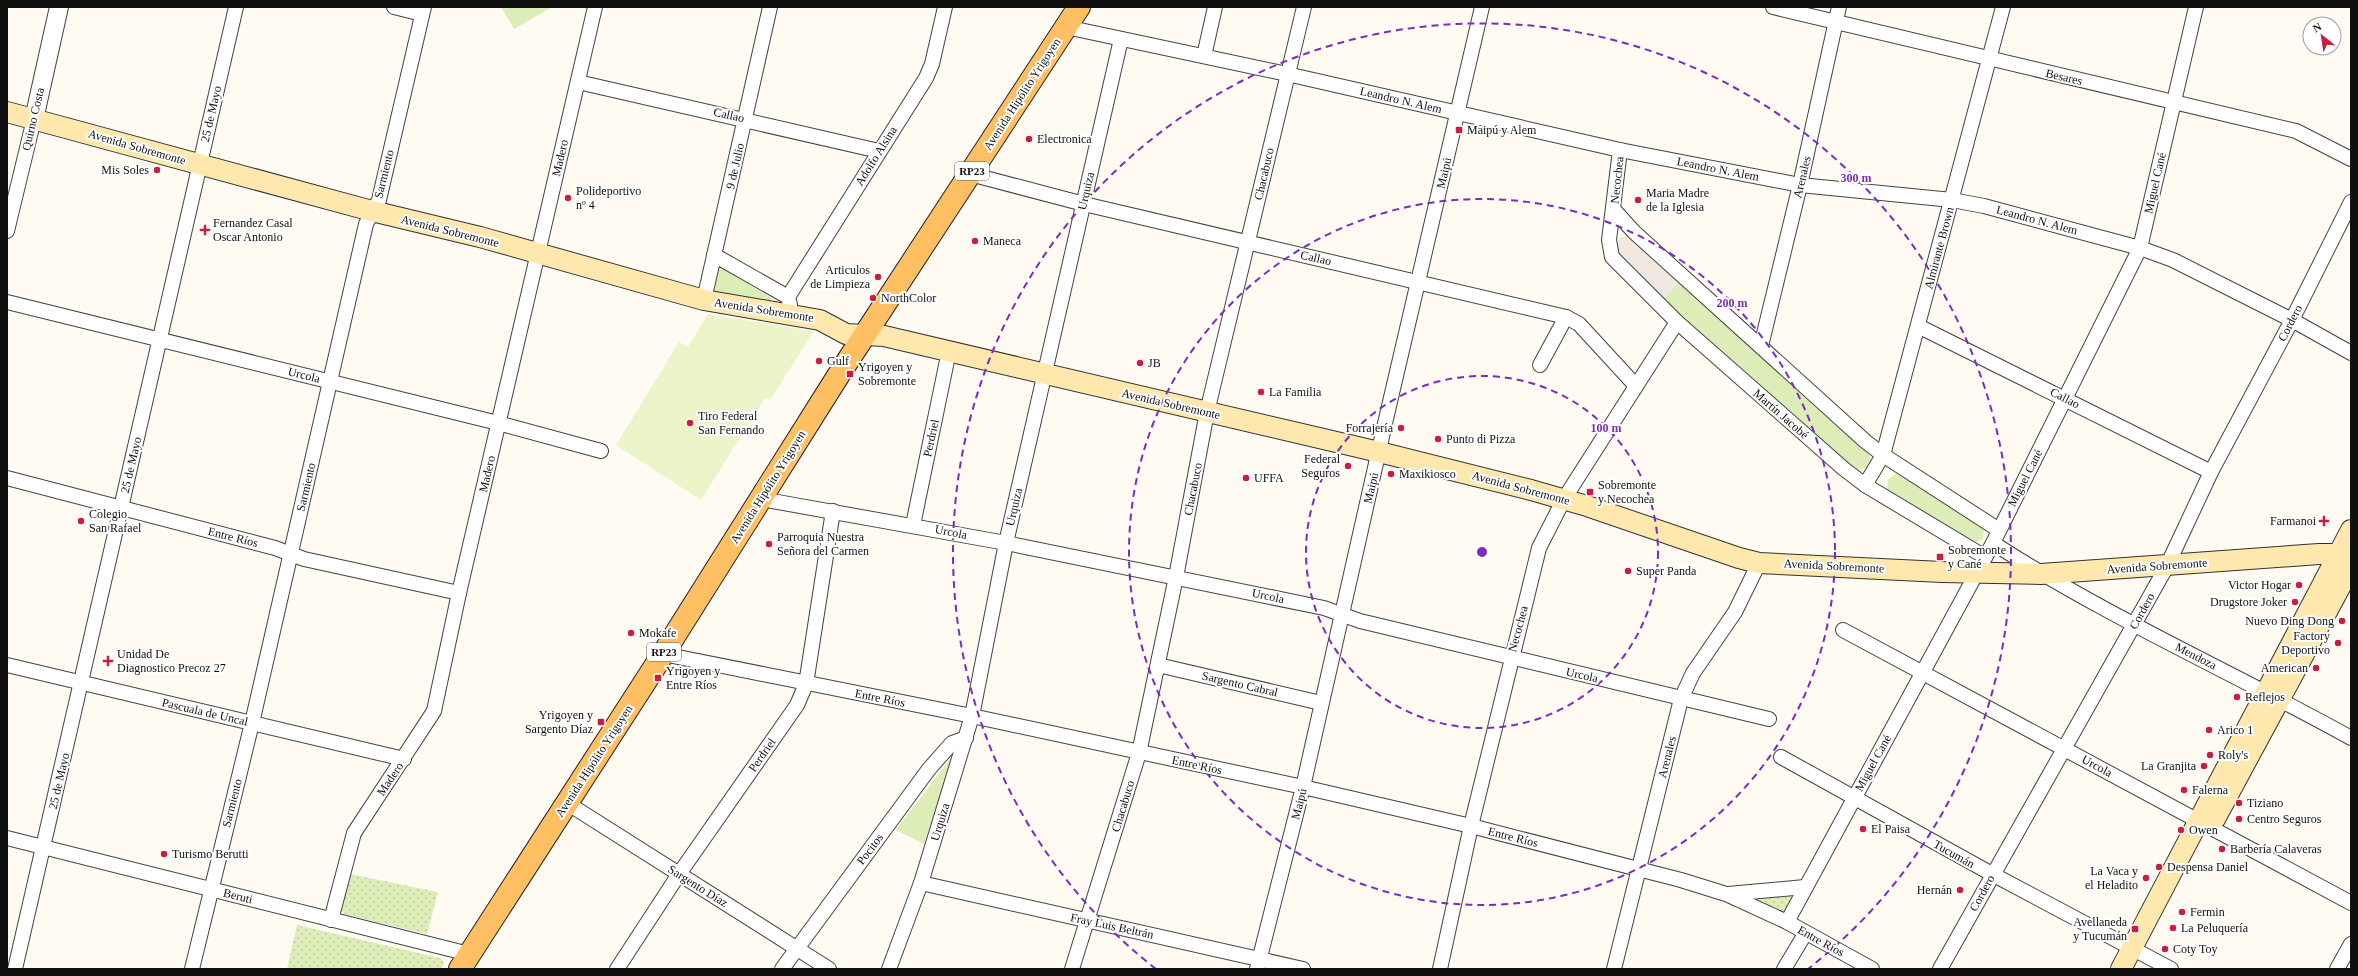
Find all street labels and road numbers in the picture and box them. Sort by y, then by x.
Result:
street label: Avenida Hipólito Yrigoyen [981,35,1063,153]
street label: Besares [2044,66,2084,88]
street label: 25 de Mayo [198,84,224,144]
street label: Leandro N. Alem [1359,84,1444,116]
street label: Quirno Costa [19,85,47,152]
street label: Callao [712,105,746,125]
street label: Adolfo Alsina [852,123,900,188]
street label: Avenida Sobremonte [87,126,187,168]
street label: Madero [549,138,571,178]
street label: 9 de Julio [723,142,747,190]
street label: Chacabuco [1251,146,1277,202]
street label: Sarmiento [371,148,397,200]
street label: Miguel Cané [2141,151,2169,215]
street label: Leandro N. Alem [1676,154,1761,184]
street label: Arenales [1790,154,1814,199]
street label: Necochea [1608,155,1627,204]
street label: Maipú [1434,156,1454,190]
road number: RP23 [955,162,989,180]
street label: Urquiza [1075,170,1097,211]
street label: Leandro N. Alem [1995,202,2080,238]
street label: Almirante Brown [1921,205,1957,291]
street label: Avenida Sobremonte [399,212,501,250]
street label: Callao [1299,248,1333,268]
street label: Avenida Sobremonte [713,295,815,325]
street label: Cordero [2275,302,2305,344]
street label: Urcola [286,364,322,386]
street label: Callao [2048,385,2082,411]
street label: Avenida Sobremonte [1120,386,1222,422]
street label: Martín Jacobé [1751,386,1811,442]
street label: Perdriel [920,417,942,458]
street label: Avenida Hipólito Yrigoyen [727,428,809,546]
street label: 25 de Mayo [118,435,144,495]
street label: Miguel Cané [2005,447,2045,509]
street label: Madero [476,454,498,494]
street label: Sarmiento [294,461,318,513]
street label: Chacabuco [1181,461,1205,517]
street label: Avenida Sobremonte [1471,468,1571,508]
street label: Maipú [1361,471,1381,505]
street label: Urquiza [1003,486,1025,527]
street label: Urcola [934,522,969,542]
street label: Entre Ríos [207,524,260,550]
street label: Avenida Sobremonte [1783,556,1885,576]
street label: Avenida Sobremonte [2106,556,2208,576]
street label: Urcola [1251,586,1286,606]
street label: Cordero [2126,590,2158,632]
street label: Necochea [1505,604,1531,654]
street label: Mendoza [2173,640,2220,673]
road number: RP23 [647,643,681,661]
street label: Urcola [1565,665,1600,686]
street label: Sargento Cabral [1201,668,1280,700]
street label: Entre Ríos [854,686,907,710]
street label: Pascuala de Uncal [161,695,250,729]
street label: Avenida Hipólito Yrigoyen [553,702,635,820]
street label: Miguel Cané [1852,732,1894,794]
street label: Arenales [1655,734,1679,779]
street label: Perdriel [745,735,779,775]
street label: 25 de Mayo [46,751,72,811]
street label: Urcola [2079,752,2115,780]
street label: Entre Ríos [1171,753,1224,777]
street label: Madero [374,760,406,798]
street label: Sarmiento [219,777,245,829]
street label: Chacabuco [1109,778,1137,834]
street label: Maipú [1288,787,1310,821]
street label: Urquiza [928,801,953,843]
street label: Entre Ríos [1487,824,1540,850]
street label: Pocitos [854,830,886,867]
street label: Tucumán [1931,837,1977,871]
street label: Sargento Díaz [665,862,731,910]
street label: Cordero [1966,872,1998,914]
street label: Beruti [222,886,255,907]
street label: Fray Luis Beltrán [1069,910,1155,942]
street label: Entre Ríos [1795,923,1847,960]

